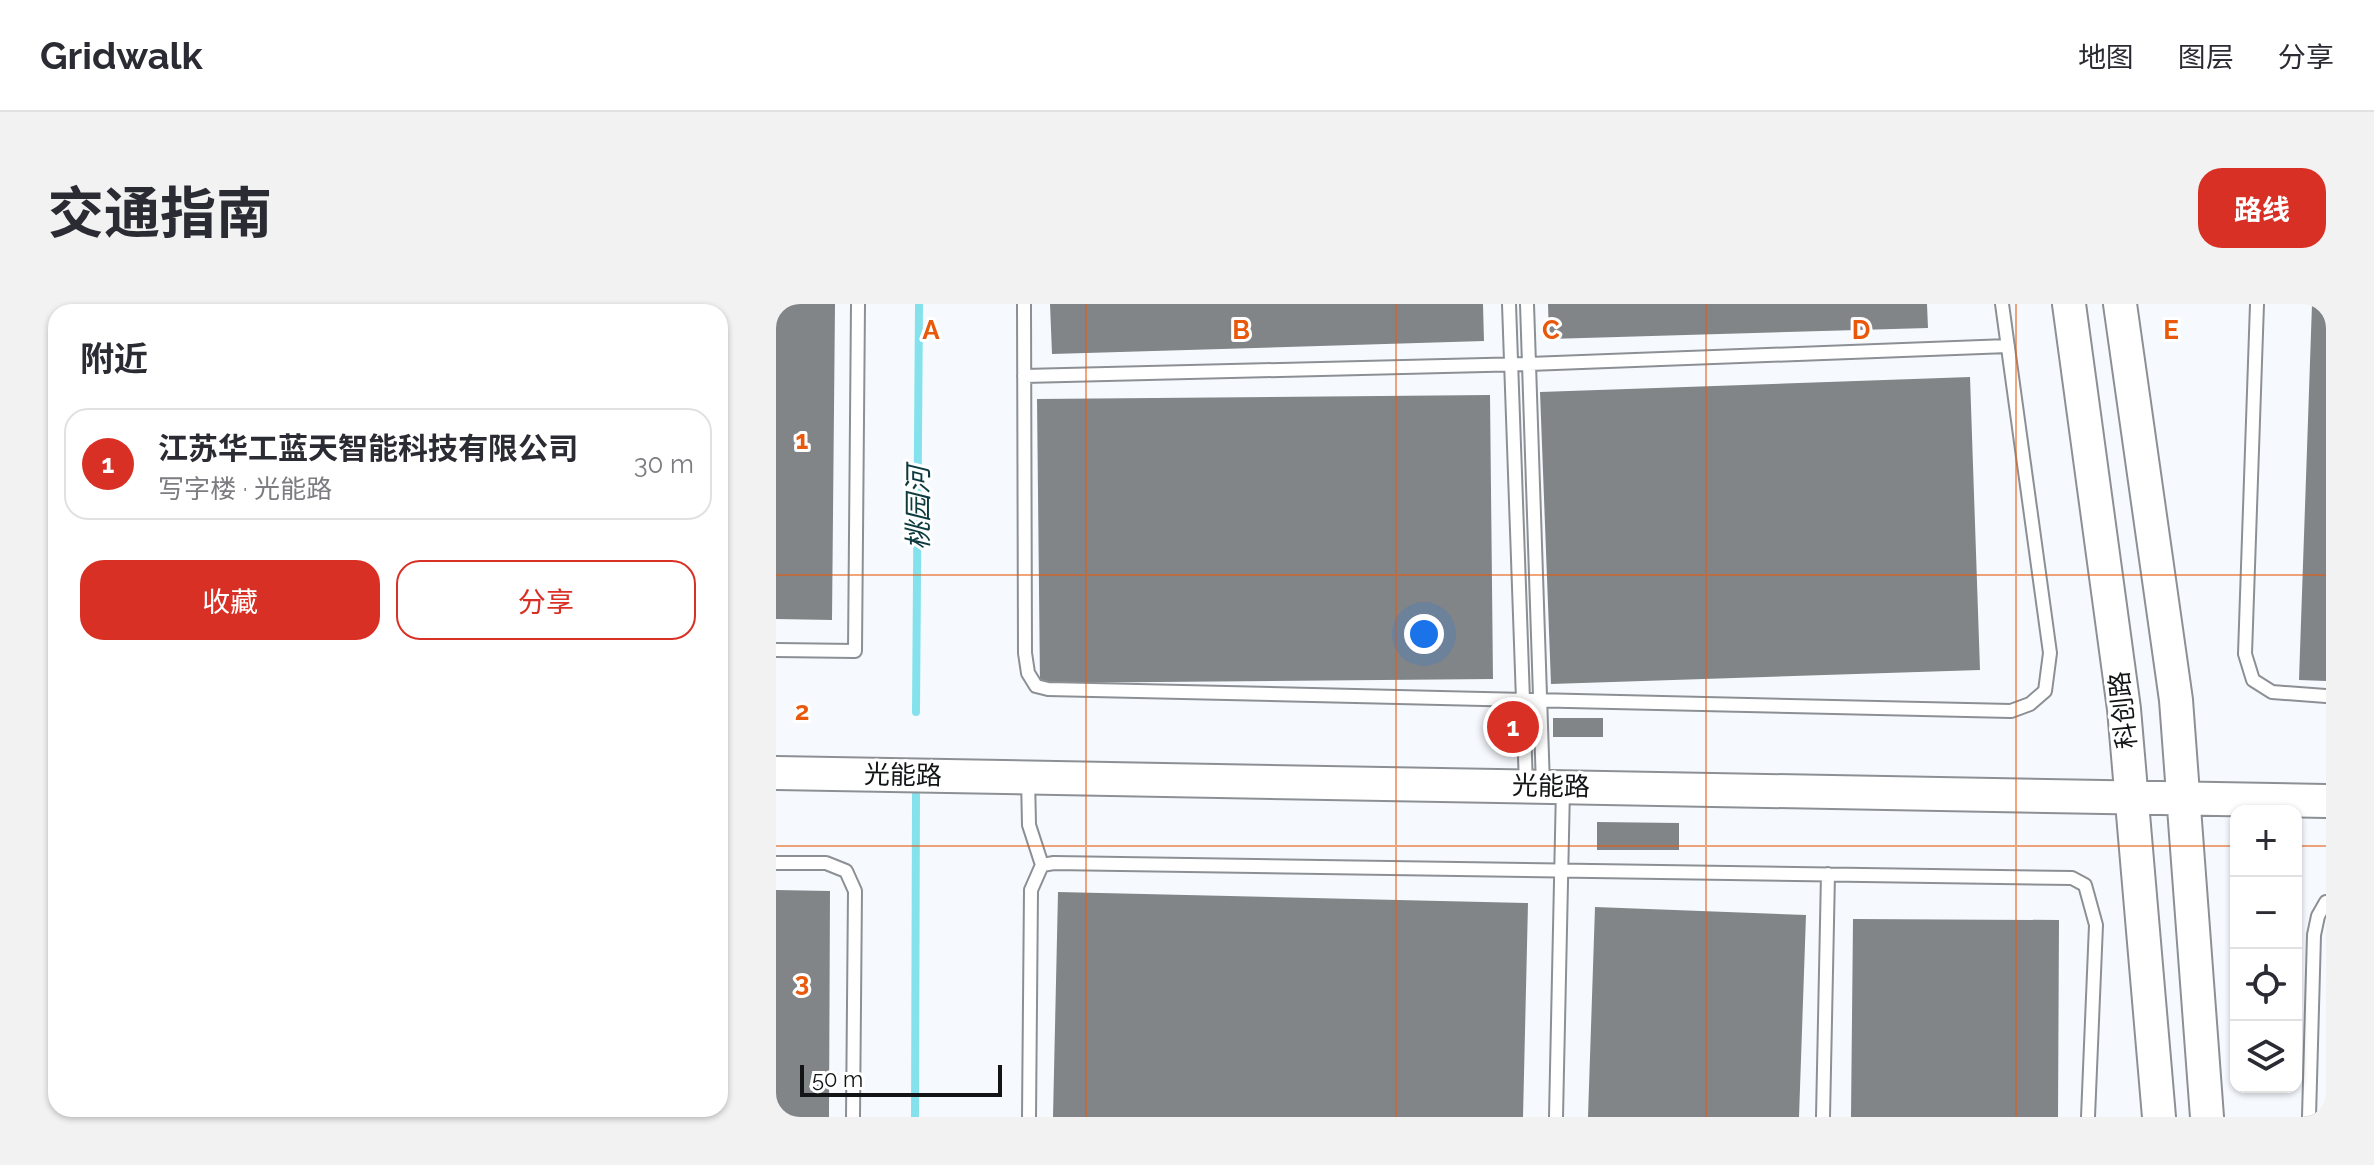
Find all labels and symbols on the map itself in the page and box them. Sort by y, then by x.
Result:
text: A [922,315,940,345]
text: B [1232,315,1250,345]
text: C [1542,315,1560,345]
text: D [1852,315,1870,345]
text: E [2163,315,2179,345]
text: 1 [796,425,809,455]
water label: 桃园河 [902,461,935,550]
your location [1404,614,1444,654]
street label: 科创路 [2104,670,2142,750]
text: 2 [795,696,809,726]
pin: 1 [1487,697,1539,757]
street label: 光能路 [864,759,942,791]
street label: 光能路 [1512,770,1590,802]
text: 3 [795,967,809,997]
scale bar [800,1061,1002,1097]

